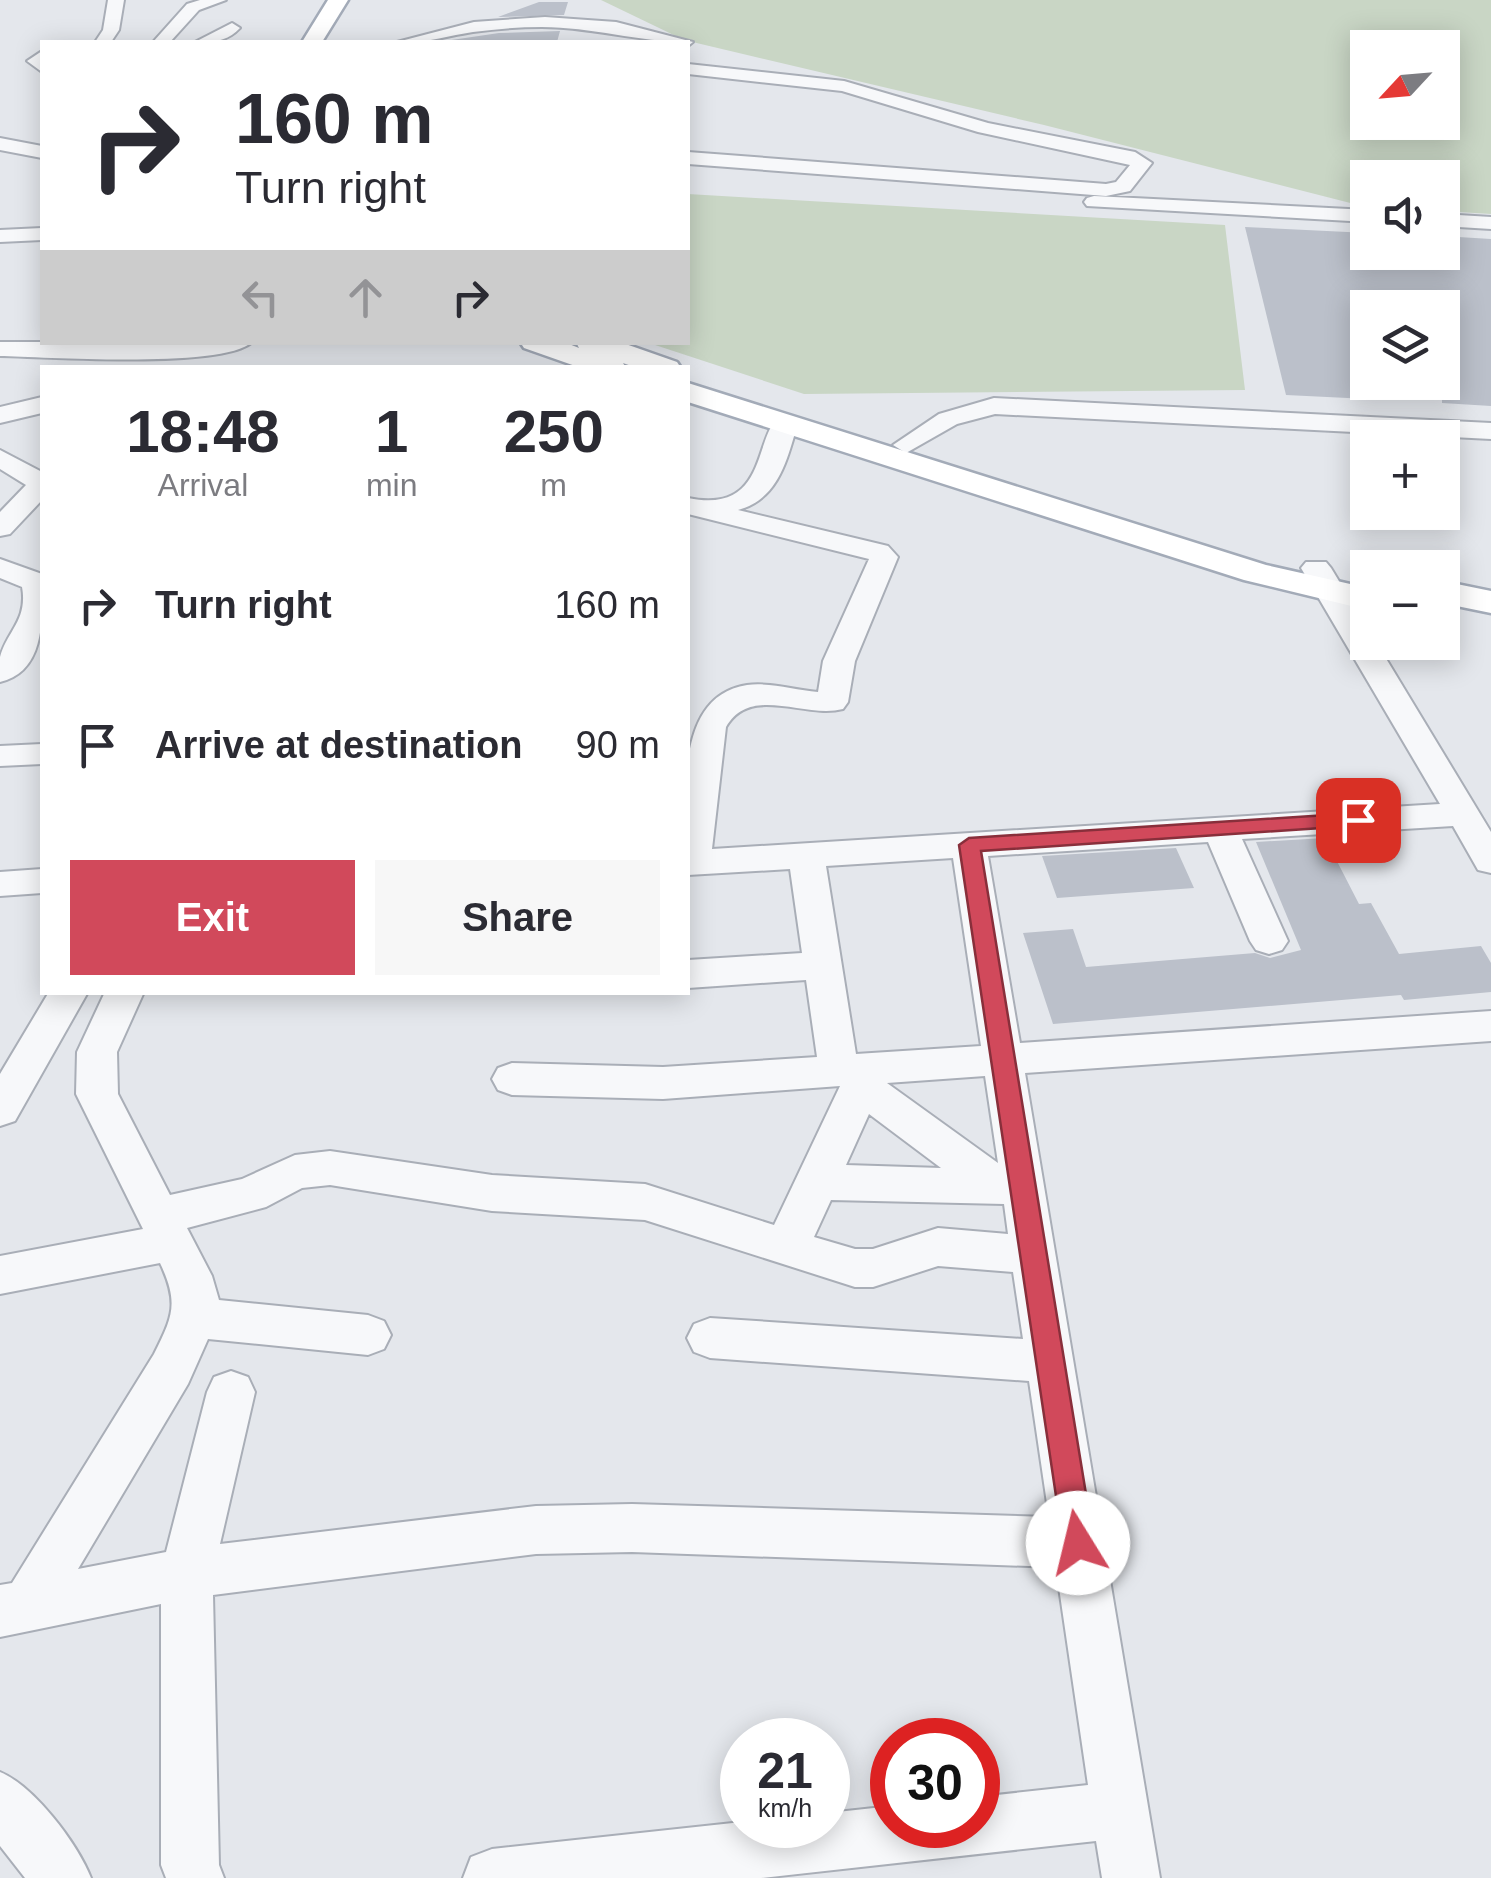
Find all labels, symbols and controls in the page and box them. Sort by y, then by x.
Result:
north arrow [1350,30,1460,140]
map controls [1350,30,1460,660]
icon: right [70,80,200,210]
text: 160 m [235,80,433,158]
button: sound [1350,160,1460,270]
text: Turn right [235,162,426,213]
icon: left [233,270,288,325]
icon: ahead [338,270,393,325]
icon: right [443,270,498,325]
button: layers [1350,290,1460,400]
text: 18:48 [126,398,280,465]
text: 1 [375,398,408,465]
text: 250 [504,398,604,465]
button: + [1350,420,1460,530]
text: Arrival [158,467,248,503]
text: min [366,467,417,503]
text: m [540,467,567,503]
button: − [1350,550,1460,660]
icon: right [70,578,125,633]
text: Turn right [155,584,332,626]
text: 160 m [554,584,660,626]
icon: arrive [70,718,125,773]
text: Arrive at destination [155,724,522,766]
text: 90 m [576,724,660,766]
pin [1316,778,1401,863]
icon: arrive [1331,793,1386,848]
button: Exit [70,860,355,975]
button: Share [375,860,660,975]
position arrow [1026,1491,1130,1595]
speed limit sign: 30 [870,1718,1000,1848]
text: 21 [757,1743,813,1799]
text: km/h [758,1794,812,1822]

